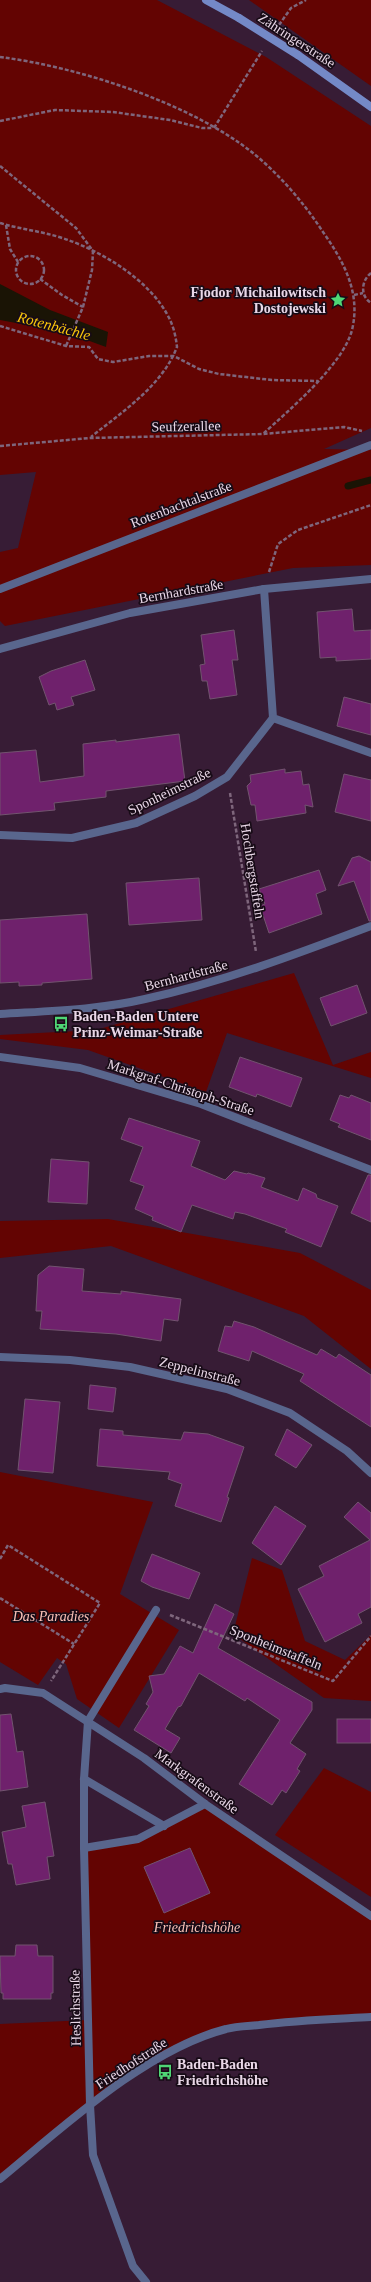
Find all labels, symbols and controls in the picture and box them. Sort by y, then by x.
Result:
street label: Zähringerstraße [255,10,338,71]
place label: Fjodor Michailowitsch Dostojewski [191,285,326,316]
place icon: Fjodor Michailowitsch Dostojewski [329,291,347,309]
water label: Rotenbächle [15,308,93,344]
street label: Seufzerallee [151,418,221,435]
street label: Rotenbachtalstraße [128,478,234,531]
street label: Bernhardstraße [138,577,225,606]
street label: Sponheimstraße [125,765,213,818]
street label: Hochbergstaffeln [238,822,267,920]
street label: Bernhardstraße [143,957,229,994]
place label: Baden-Baden Untere Prinz-Weimar-Straße [73,1009,202,1040]
bus stop icon: Baden-Baden Untere Prinz-Weimar-Straße [52,1015,70,1033]
street label: Markgraf-Christoph-Straße [106,1057,256,1118]
street label: Zeppelinstraße [158,1354,242,1389]
park label: Das Paradies [12,1609,90,1624]
street label: Sponheimstaffeln [227,1622,324,1673]
street label: Markgrafenstraße [152,1746,241,1817]
park label: Friedrichshöhe [153,1920,240,1935]
street label: Heslichstraße [67,1970,84,2046]
street label: Friedhofstraße [93,2035,170,2092]
place label: Baden-Baden Friedrichshöhe [177,2057,268,2088]
bus stop icon: Baden-Baden Friedrichshöhe [156,2063,174,2081]

